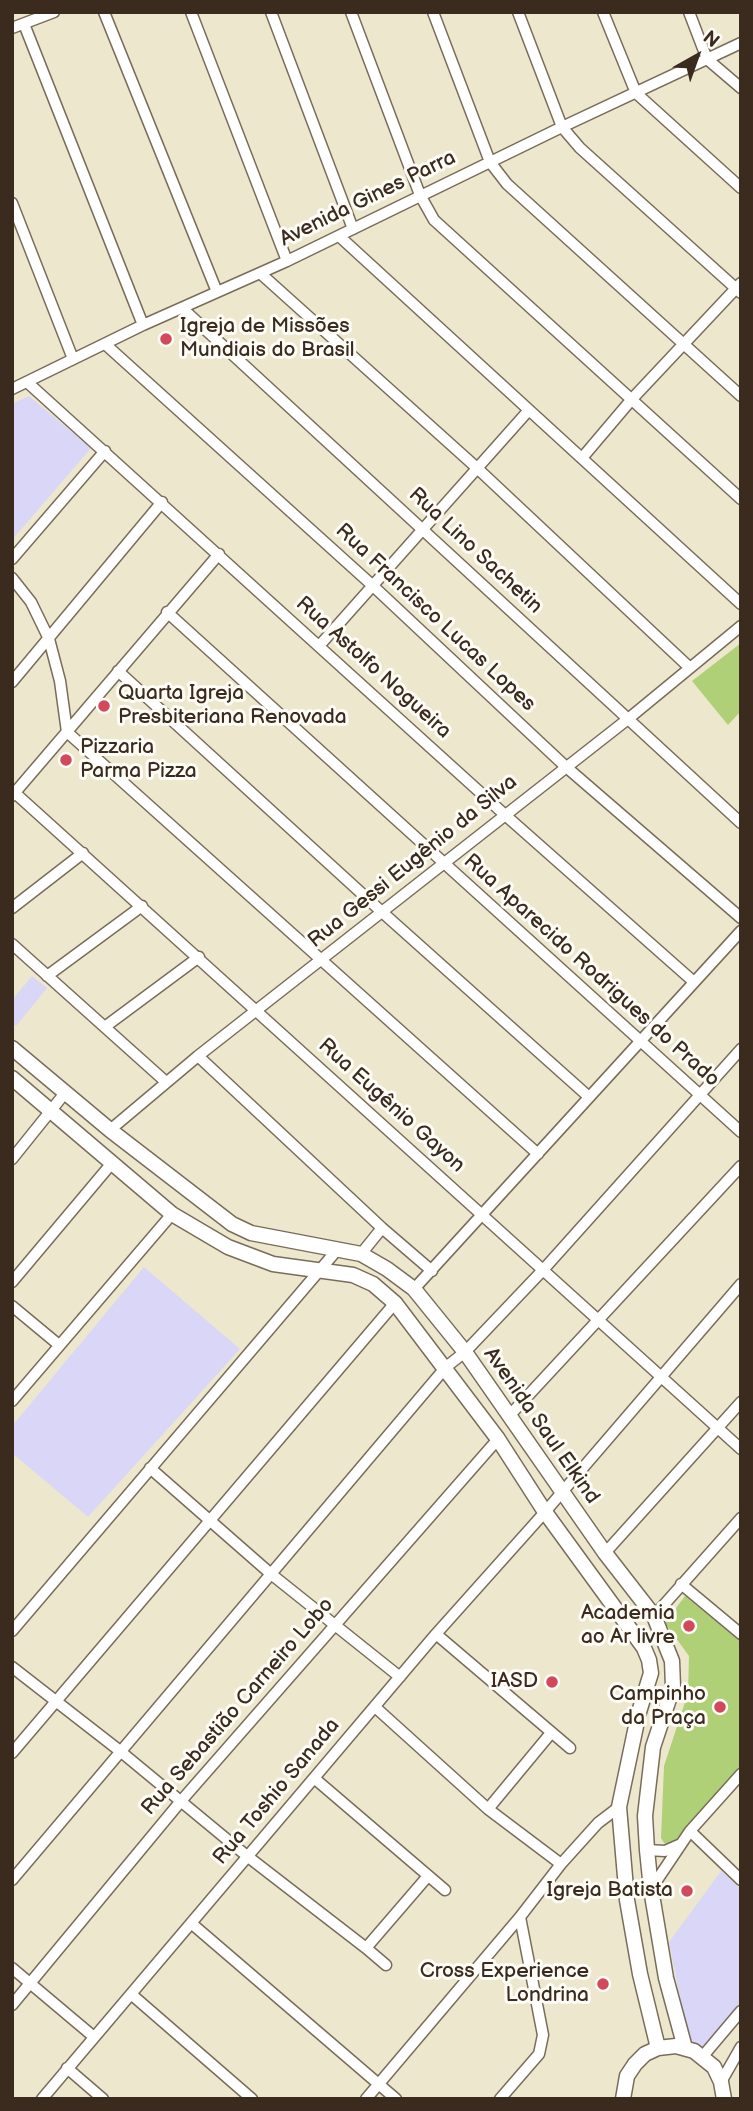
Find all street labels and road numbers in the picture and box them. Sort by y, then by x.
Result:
street label: Avenida Gines Parra [276,145,460,253]
street label: Rua Lino Sachetin [403,483,547,619]
street label: Rua Francisco Lucas Lopes [330,519,540,717]
street label: Rua Astolfo Nogueira [290,592,456,744]
street label: Rua Gessi Eugênio da Silva [303,770,523,954]
street label: Rua Aparecido Rodrigues do Prado [458,849,724,1093]
street label: Rua Eugênio Gayon [312,1034,470,1178]
street label: Avenida Saul Elkind [478,1343,604,1509]
street label: Rua Sebastião Carneiro Lobo [137,1593,339,1821]
street label: Rua Toshio Sanada [208,1714,346,1870]

